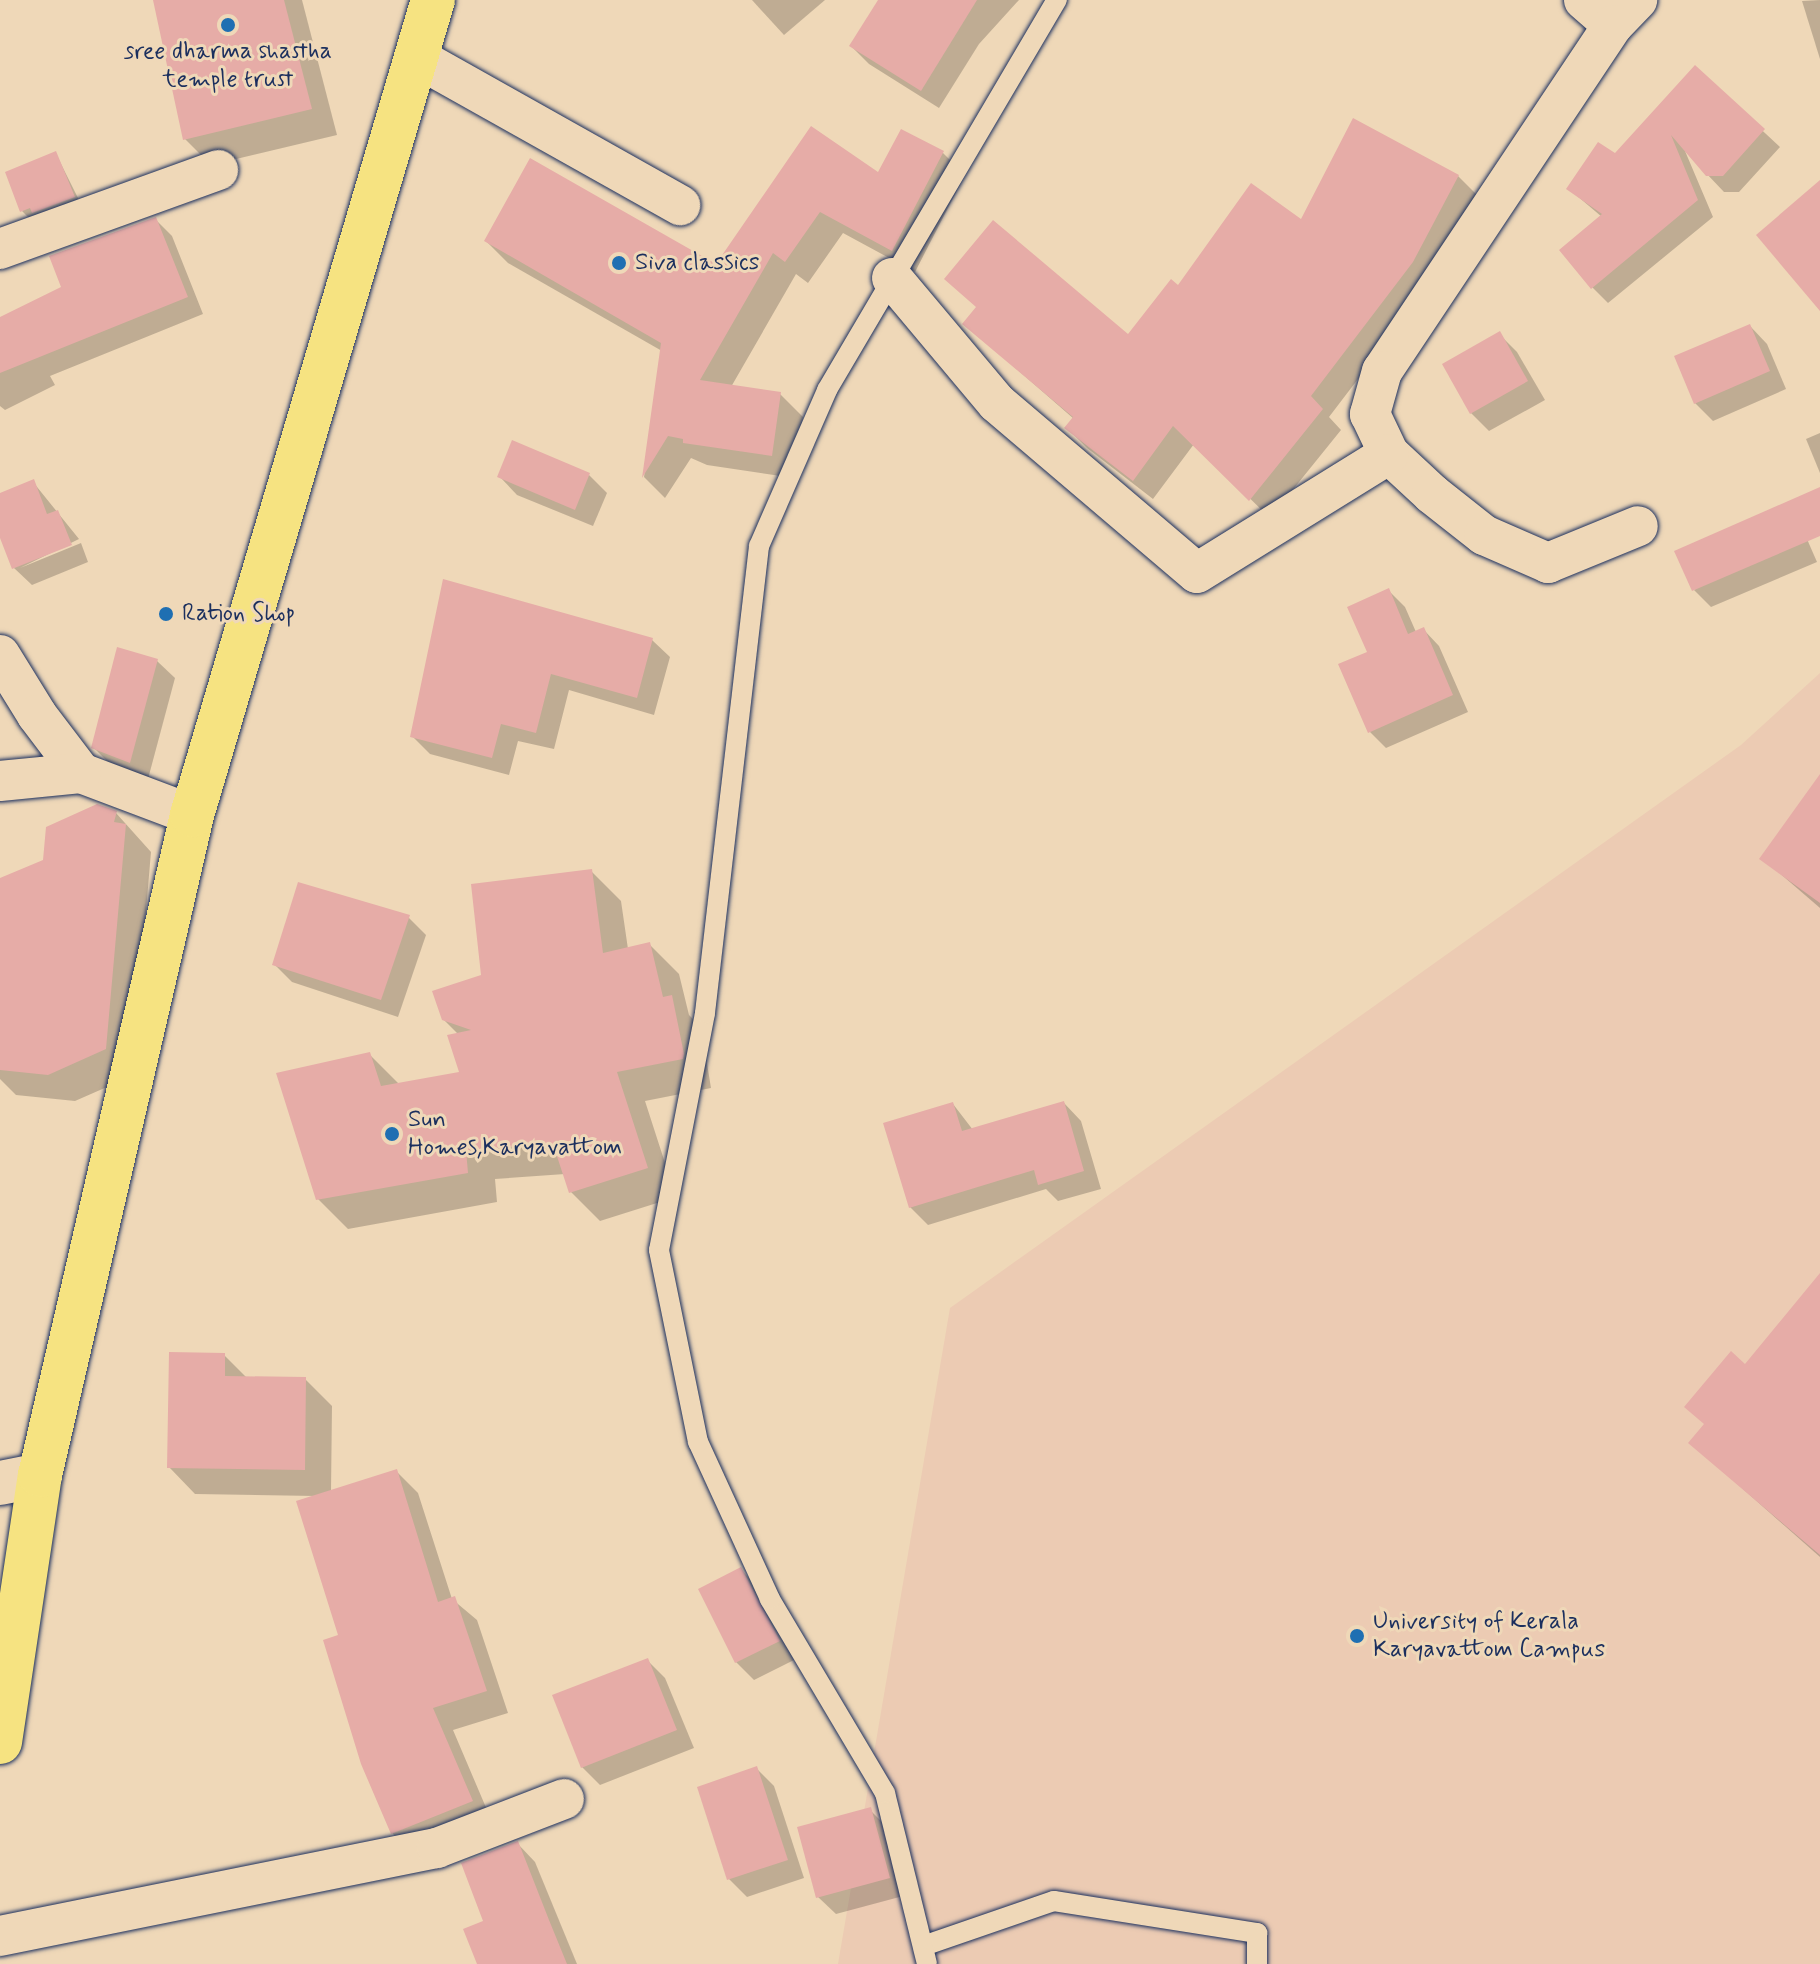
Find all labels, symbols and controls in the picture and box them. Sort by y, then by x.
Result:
marker: sree dharma shastha temple trust [219,16,237,34]
place label: sree dharma shastha temple trust [125,38,331,94]
place label: Siva classics [635,249,758,277]
marker: Siva classics [610,254,628,272]
place label: Ration Shop [182,600,296,628]
marker: Ration Shop [157,605,175,623]
place label: Sun Homes,Karyavattom [408,1106,622,1162]
marker: Sun Homes,Karyavattom [383,1125,401,1143]
place label: University of Kerala Karyavattom Campus [1373,1608,1600,1664]
marker: University of Kerala Karyavattom Campus [1348,1627,1366,1645]

